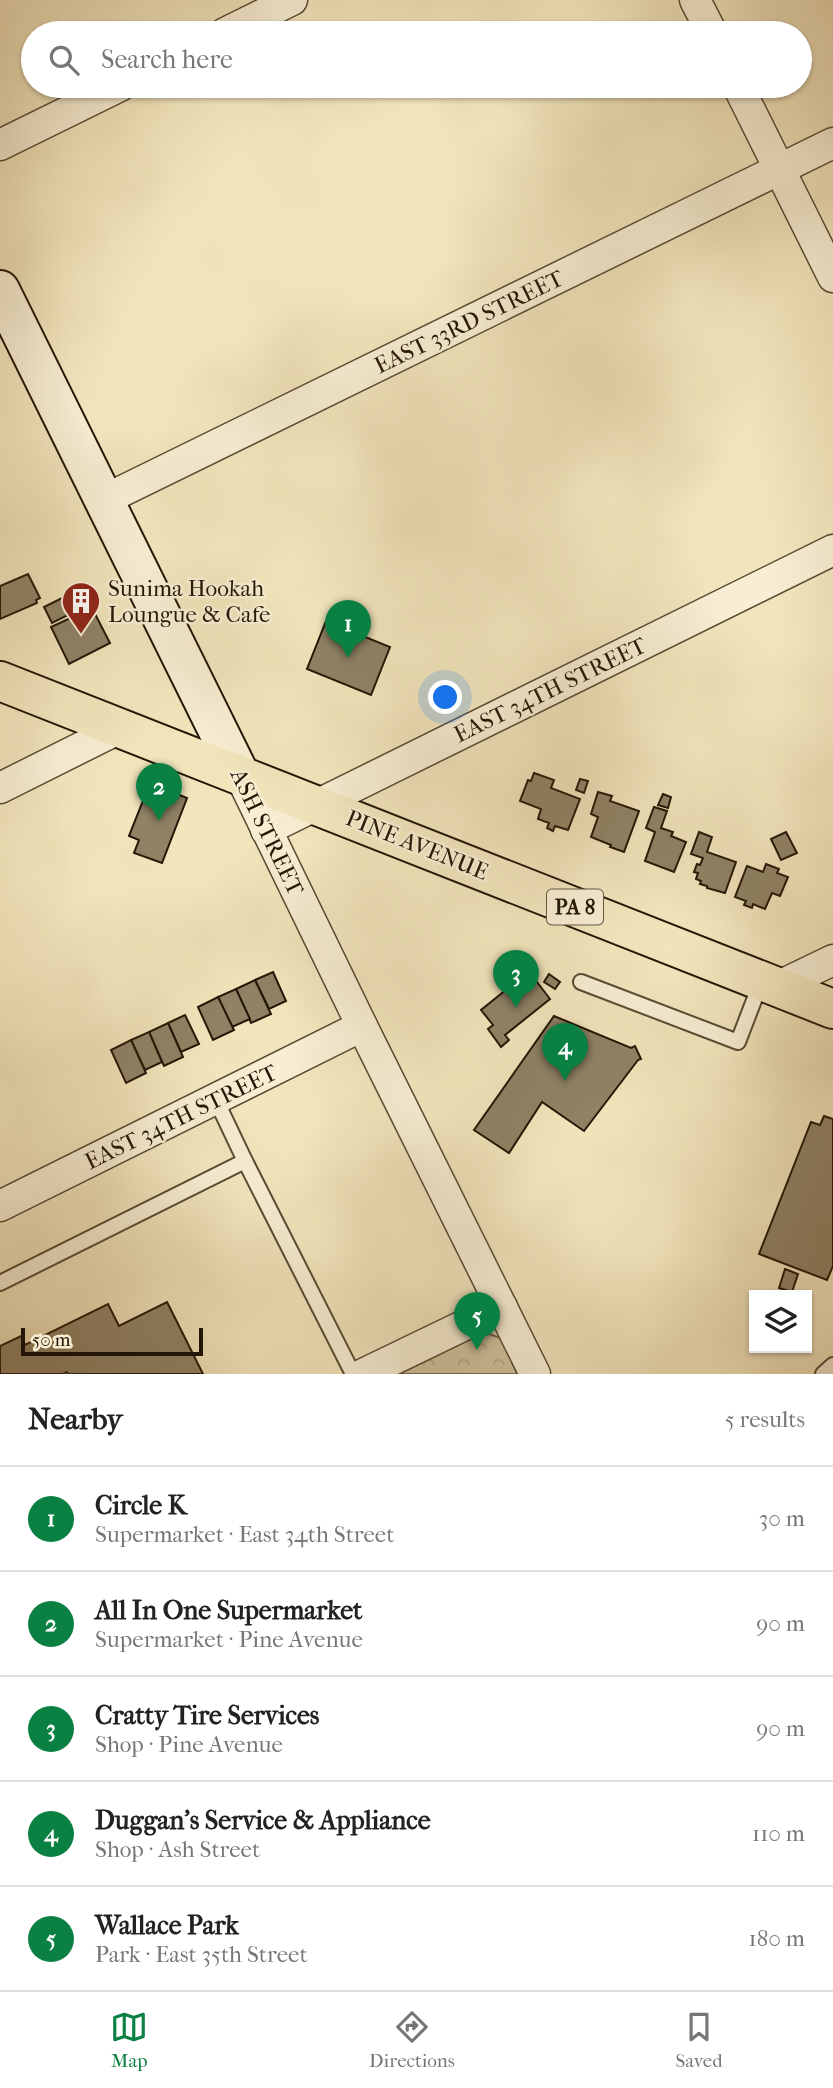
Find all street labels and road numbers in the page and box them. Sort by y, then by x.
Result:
street label: EAST 33RD STREET [370,264,568,379]
street label: EAST 34TH STREET [449,631,651,748]
street label: ASH STREET [224,763,310,900]
street label: PINE AVENUE [342,804,492,886]
road number: PA 8 [547,890,603,925]
street label: EAST 34TH STREET [80,1058,282,1175]

